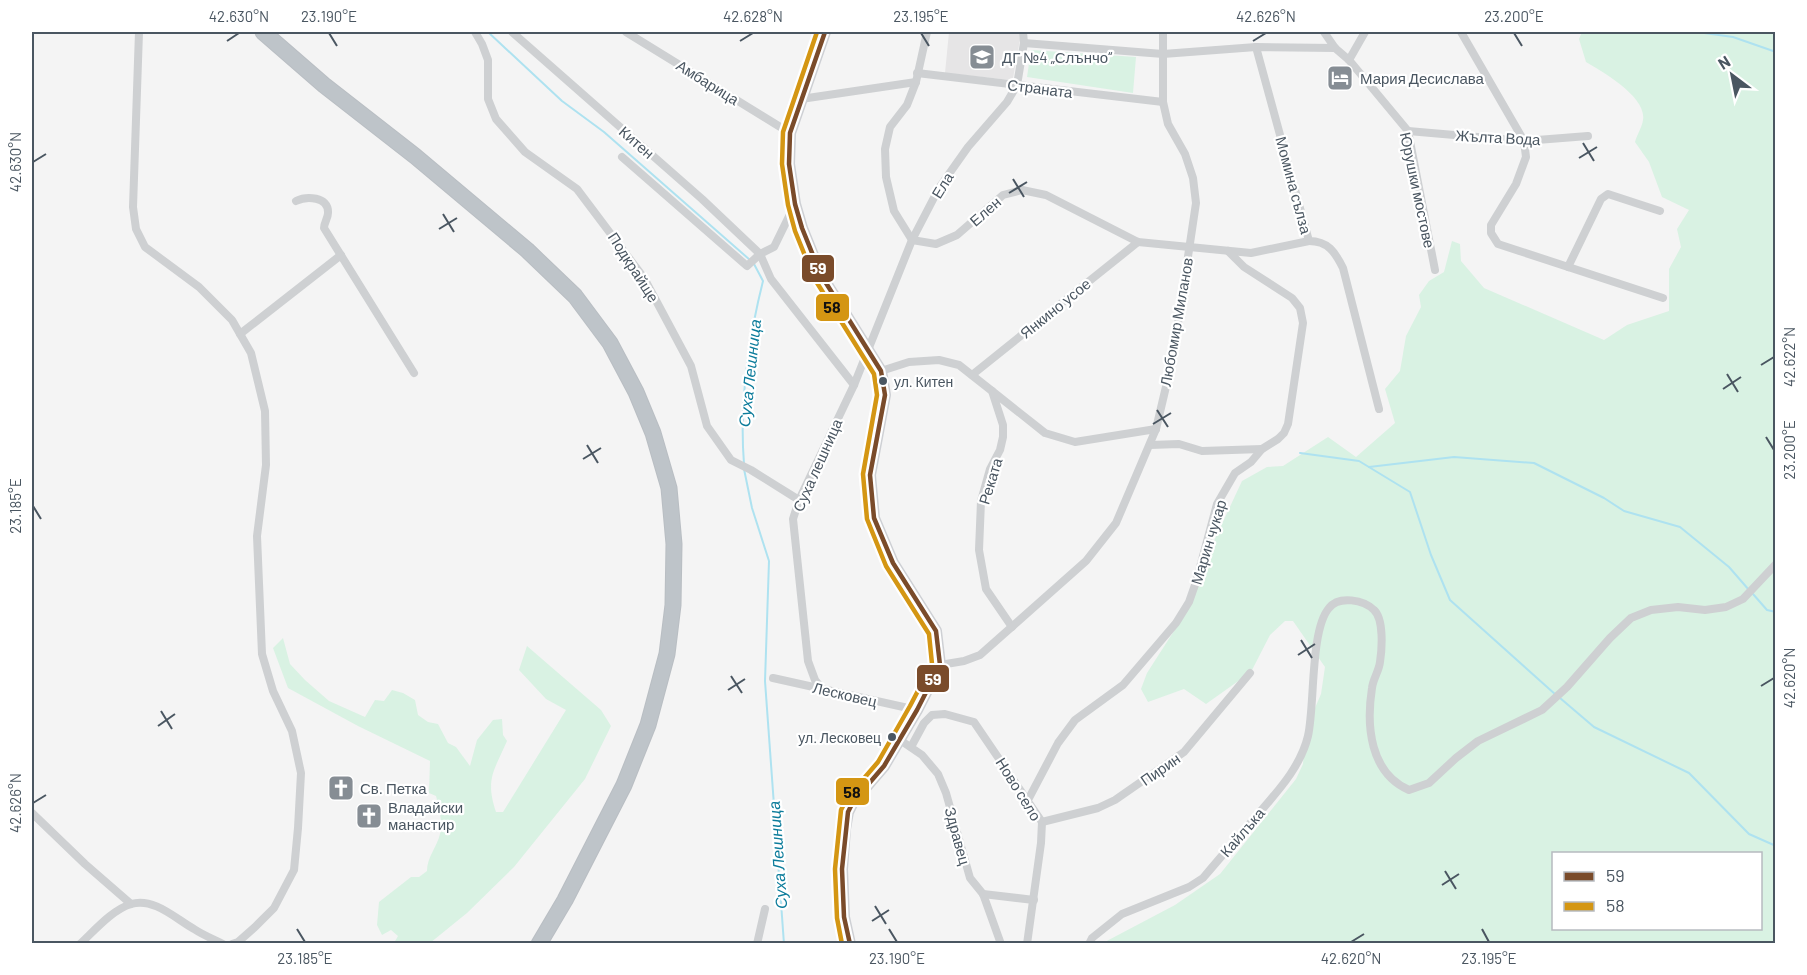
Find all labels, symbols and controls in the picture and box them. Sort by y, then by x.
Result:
text: 42.630°N [209,7,269,25]
text: 23.190°E [301,7,357,25]
text: 42.628°N [723,7,783,25]
text: 23.195°E [893,7,949,25]
text: 42.626°N [1236,7,1296,25]
text: 23.200°E [1484,7,1544,25]
school or university icon: ДГ №4 „Слънчо“ [967,42,997,72]
north arrow [1702,45,1762,105]
place label: ДГ №4 „Слънчо“ [1002,48,1112,66]
text: N [1714,51,1733,73]
street label: Амбарица [673,56,743,109]
hotel icon: Мария Десислава [1325,63,1355,93]
place label: Мария Десислава [1360,69,1485,87]
street label: Страната [1006,75,1074,101]
street label: Китен [616,122,658,162]
street label: Жълта Вода [1455,126,1542,148]
street label: Юрушки мостове [1397,130,1439,250]
text: 42.630°N [6,132,24,192]
street label: Момина сълза [1272,134,1316,236]
street label: Ела [927,168,957,201]
street label: Елен [966,193,1004,229]
street label: Подкрайще [605,229,663,305]
line badge: 59 [801,254,835,283]
street label: Любомир Миланов [1156,256,1196,388]
text: 59 [809,258,827,277]
street label: Янкино усое [1016,274,1094,342]
line badge: 58 [815,293,850,322]
text: 58 [823,297,841,316]
water label: Суха Лешница [734,318,764,428]
text: 42.622°N [1780,327,1798,387]
place label: ул. Китен [894,373,953,390]
marker: ул. Китен [877,375,889,387]
street label: Суха лешница [788,415,846,514]
text: 23.200°E [1780,420,1798,480]
street label: Реката [974,455,1006,506]
text: 23.185°E [6,478,24,534]
street label: Марин чукар [1187,497,1229,587]
text: 42.620°N [1780,648,1798,708]
line badge: 59 [916,664,950,693]
text: 59 [924,669,942,688]
street label: Лесковец [811,678,879,710]
place label: ул. Лесковец [798,729,881,746]
marker: ул. Лесковец [886,731,898,743]
street label: Пирин [1137,749,1183,789]
street label: Ново село [993,754,1045,824]
text: 42.626°N [6,773,24,833]
church icon: Св. Петка [326,773,356,803]
line badge: 58 [835,777,870,806]
place label: Св. Петка [360,779,427,797]
text: 58 [843,782,861,801]
place label: Владайски манастир [388,798,463,833]
water label: Суха Лешница [764,800,790,910]
church icon: Владайски манастир [354,801,384,831]
street label: Кайлъка [1216,803,1269,860]
street label: Здравец [942,805,974,867]
legend [1552,852,1762,930]
text: 59 [1606,864,1625,886]
text: 58 [1606,894,1625,916]
text: 23.185°E [277,949,333,967]
text: 23.190°E [869,949,925,967]
text: 42.620°N [1321,949,1381,967]
text: 23.195°E [1461,949,1517,967]

